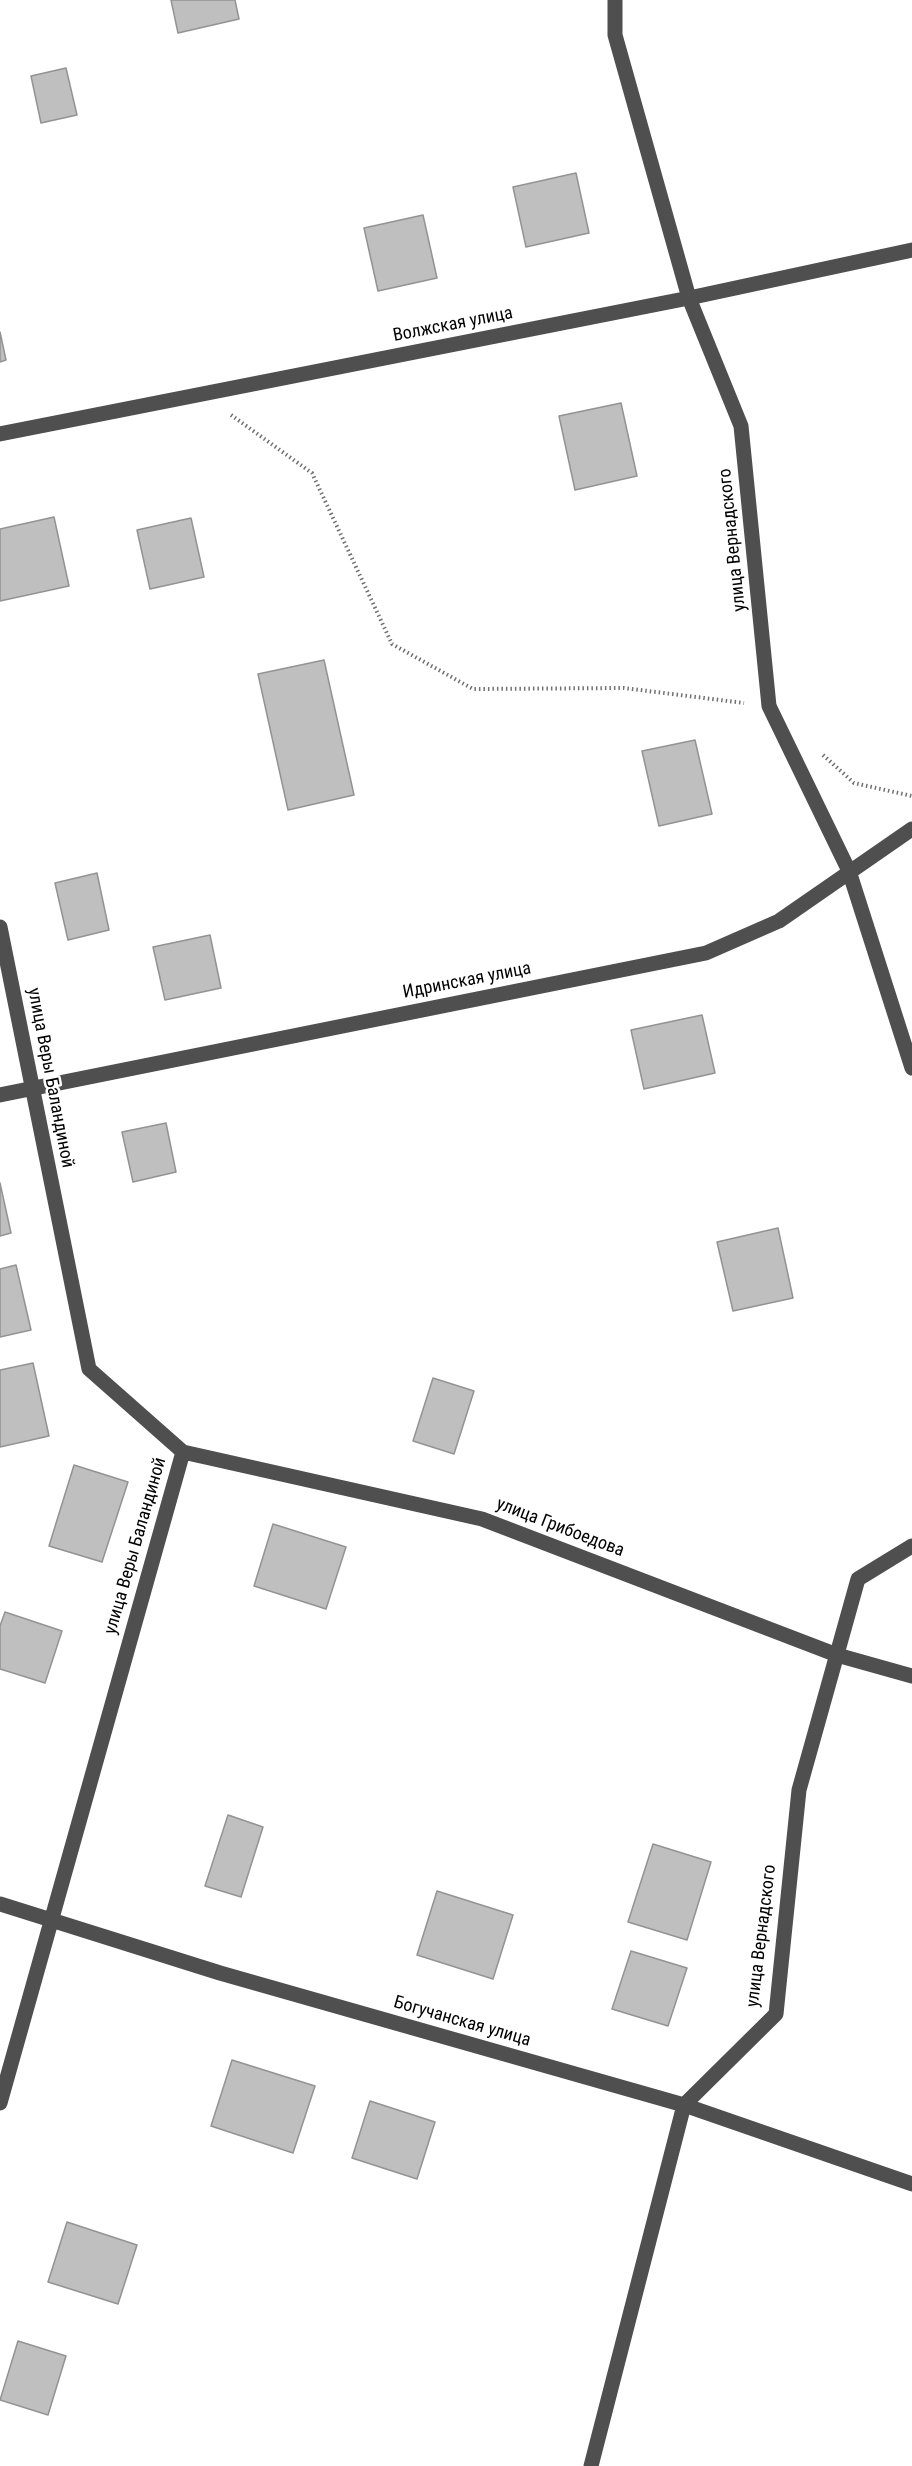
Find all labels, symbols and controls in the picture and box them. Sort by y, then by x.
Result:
street label: Волжская улица [391,303,515,347]
street label: улица Вернадского [715,467,751,613]
street label: Идринская улица [401,958,533,1004]
street label: улица Веры Баландиной [22,986,78,1170]
street label: улица Веры Баландиной [100,1455,172,1637]
street label: улица Грибоедова [493,1494,627,1562]
street label: улица Вернадского [743,1863,781,2009]
street label: Богучанская улица [391,1992,533,2052]

